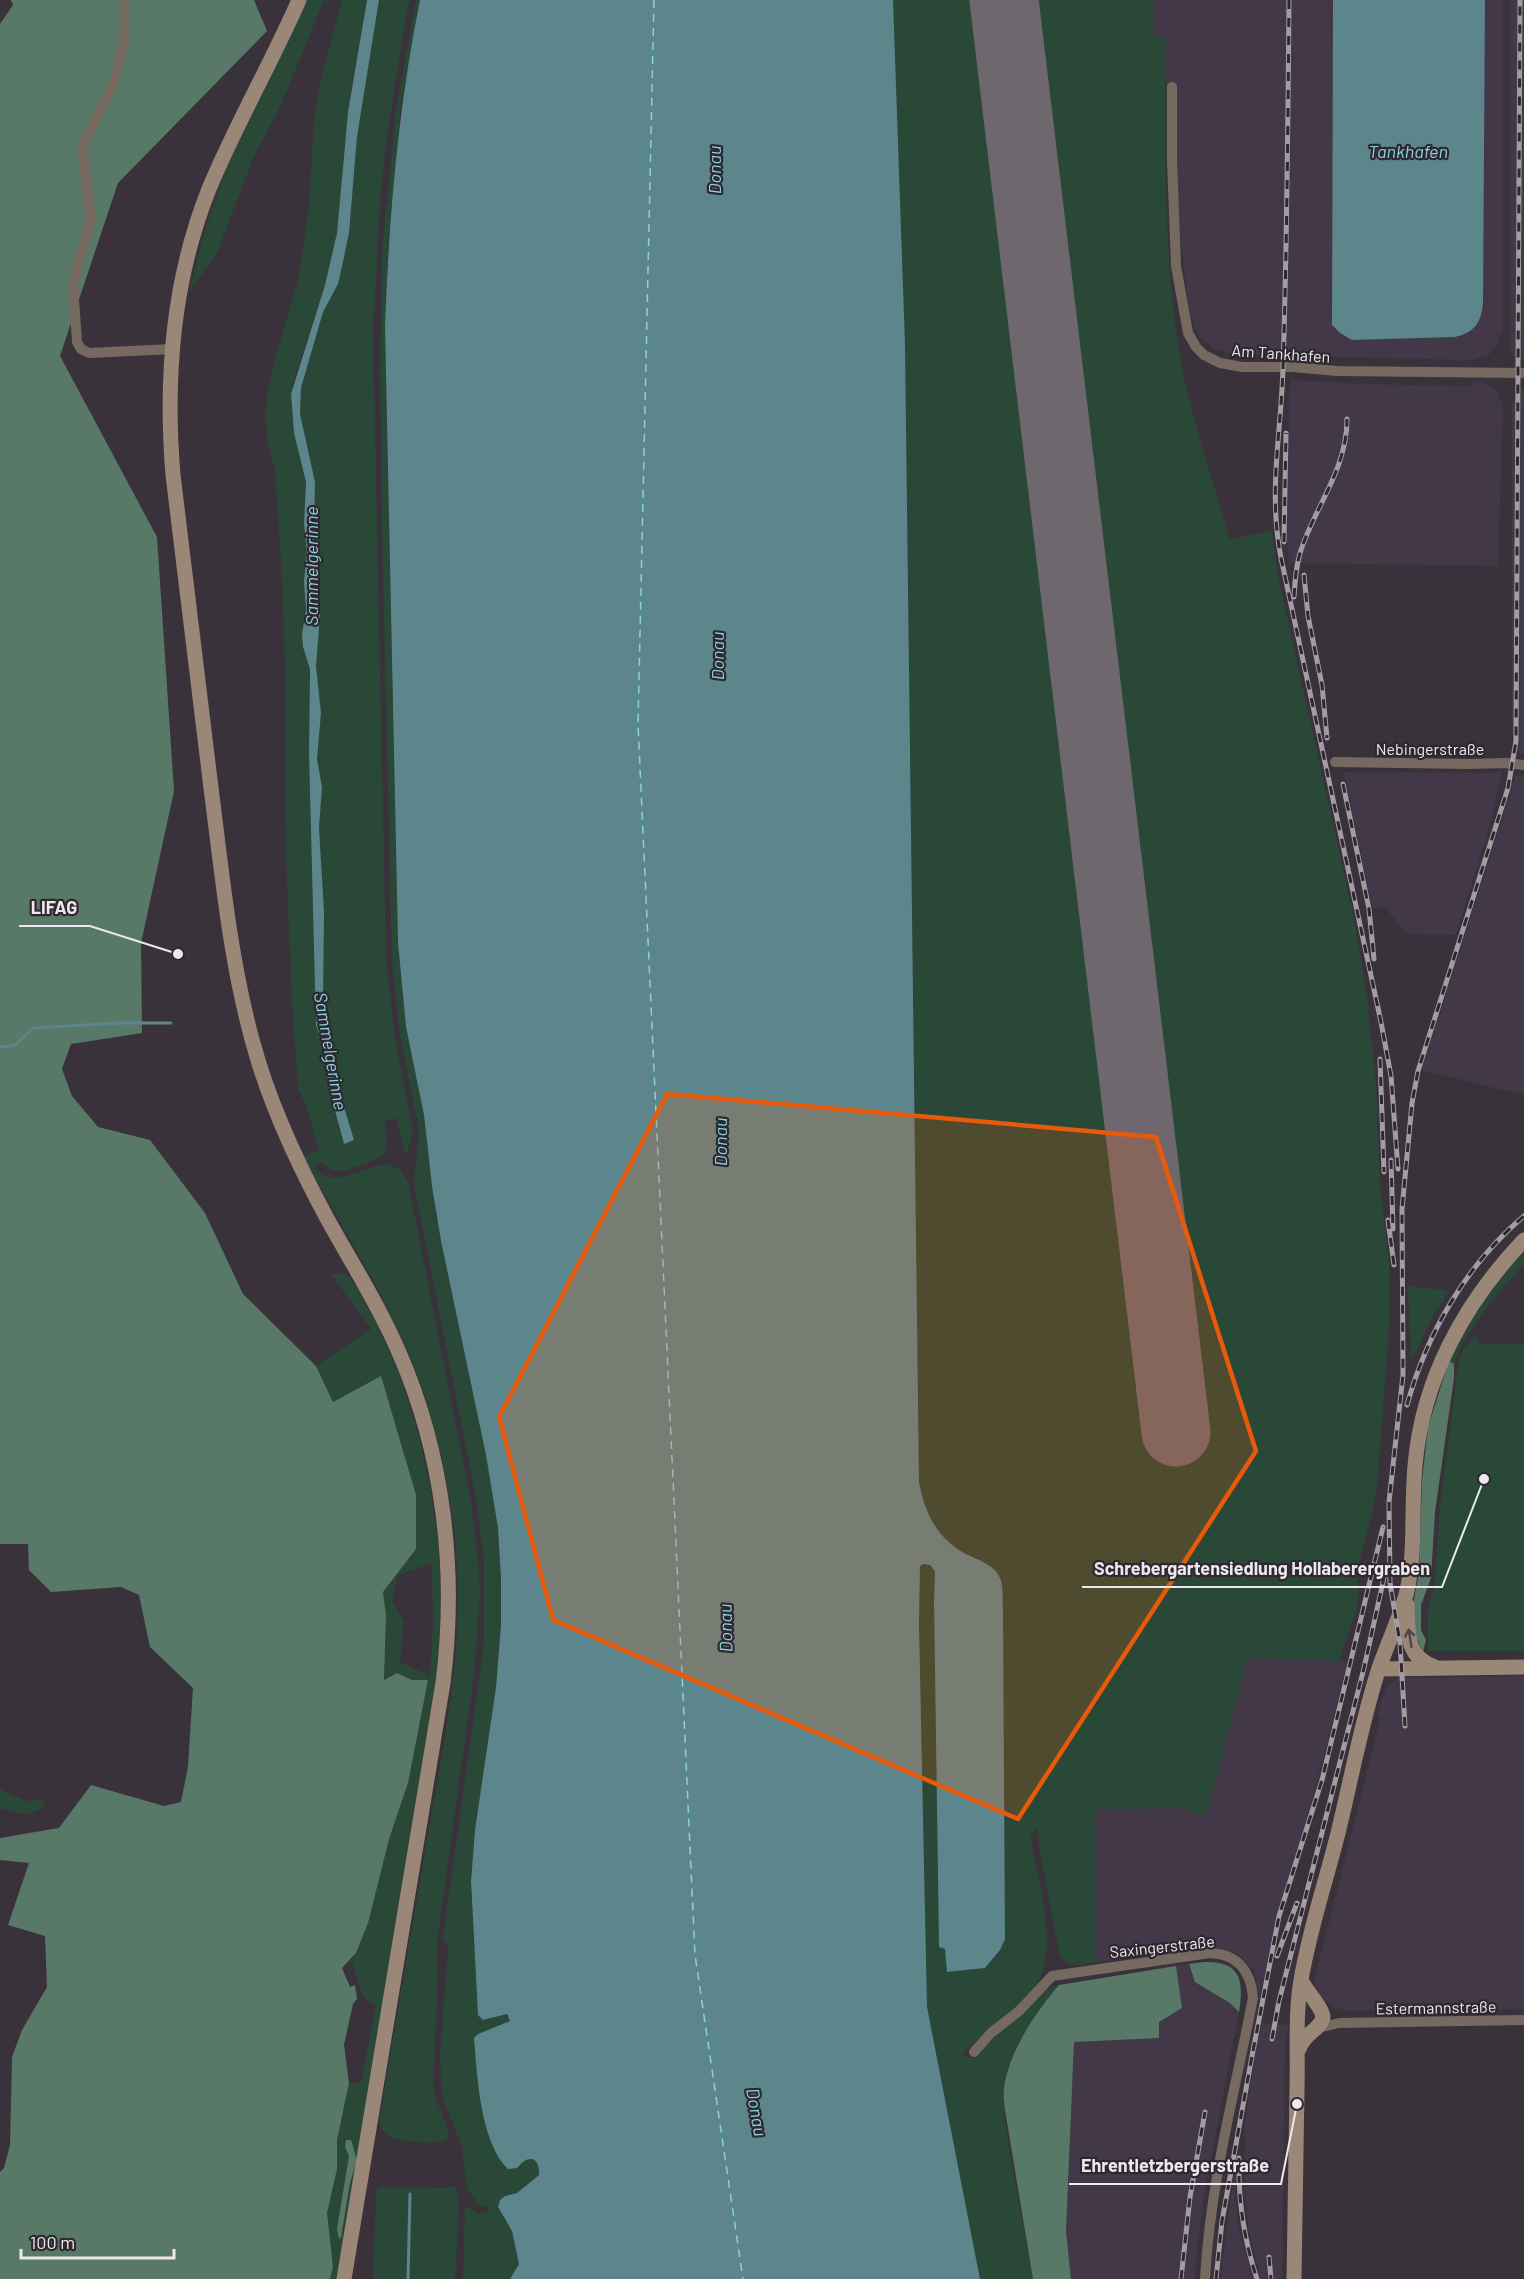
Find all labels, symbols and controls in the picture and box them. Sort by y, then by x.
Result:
water label: Tankhafen [1368,140,1448,162]
water label: Donau [703,146,725,194]
street label: Am Tankhafen [1231,340,1331,366]
water label: Sammelgerinne [300,506,322,626]
water label: Donau [706,632,728,680]
street label: Nebingerstraße [1376,739,1484,758]
callout: LIFAG [19,890,90,926]
text: LIFAG [31,896,77,918]
water label: Sammelgerinne [310,990,352,1112]
water label: Donau [709,1118,731,1166]
callout: Schrebergartensiedlung Hollaberergraben [1082,1551,1442,1587]
text: Schrebergartensiedlung Hollaberergraben [1094,1557,1430,1579]
water label: Donau [714,1604,736,1652]
one-way arrow [1405,1628,1416,1648]
street label: Saxingerstraße [1108,1931,1216,1961]
street label: Estermannstraße [1375,1996,1497,2018]
water label: Donau [742,2086,772,2138]
callout: Ehrentletzbergerstraße [1069,2148,1281,2184]
text: Ehrentletzbergerstraße [1081,2154,1269,2176]
scale bar [21,2222,174,2260]
text: 100 m [30,2231,75,2253]

